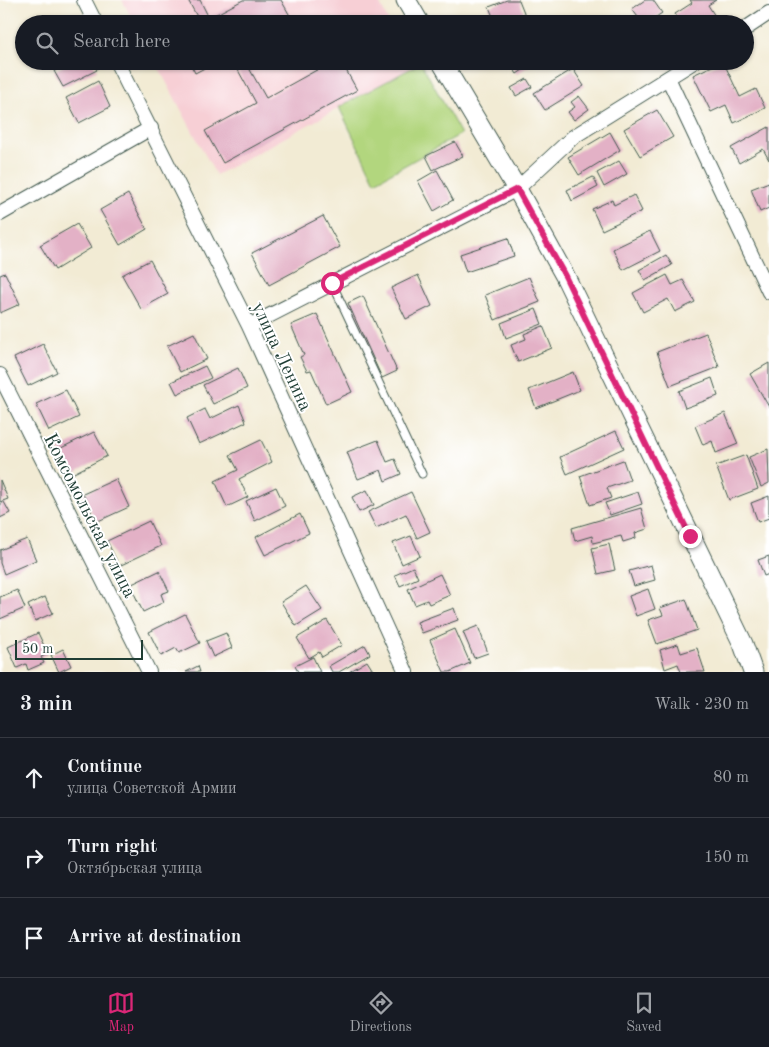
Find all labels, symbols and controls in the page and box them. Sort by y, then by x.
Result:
search box [15,15,754,70]
icon: search [33,29,61,57]
text: Search here [73,33,170,52]
route start [321,272,344,295]
street label: улица Ленина [247,300,315,415]
street label: Комсомольская улица [39,431,139,602]
route end [679,525,702,548]
scale bar [15,637,142,660]
text: 50 m [22,642,53,656]
text: 3 min [20,694,73,715]
text: Walk · 230 m [654,697,749,713]
text: Continue [67,758,142,777]
icon: ahead [20,764,48,792]
text: 80 m [713,770,749,786]
text: улица Советской Армии [67,781,237,797]
text: Turn right [67,838,157,857]
icon: right [20,844,48,872]
text: 150 m [704,850,749,866]
text: Октябрьская улица [67,861,202,877]
icon: arrive [20,924,48,952]
text: Arrive at destination [67,928,241,947]
tab: Map [107,989,135,1036]
tab: Directions [350,989,412,1036]
tab: Saved [626,989,662,1036]

